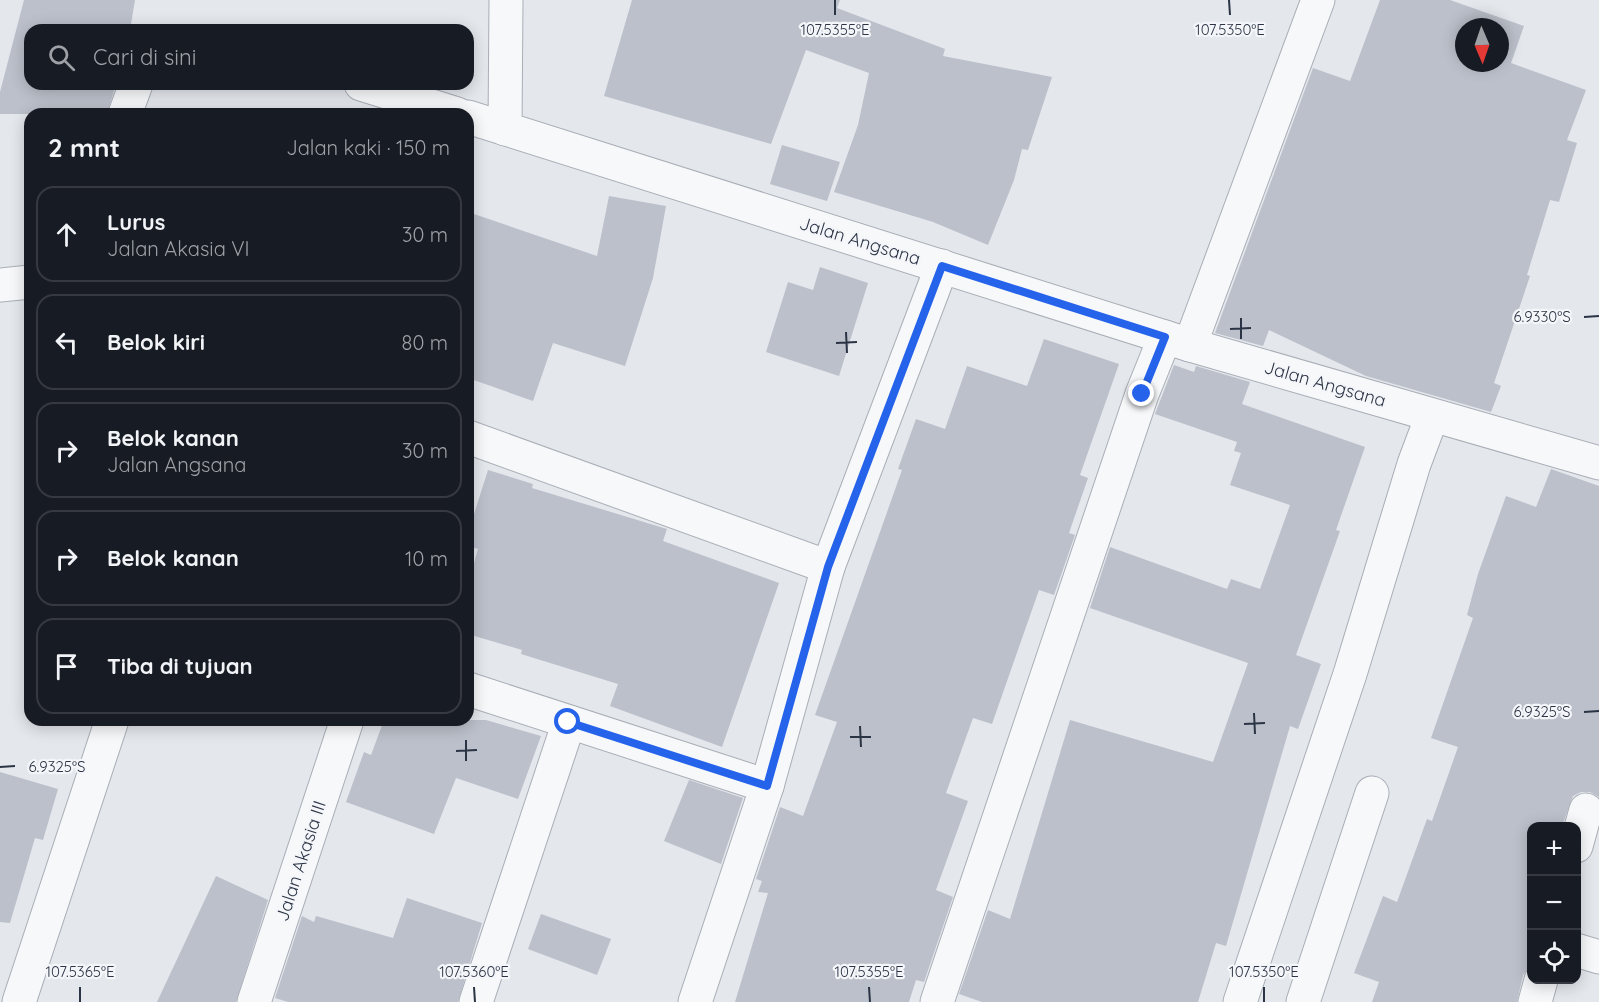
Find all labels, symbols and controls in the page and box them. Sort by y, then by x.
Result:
north arrow [1455,18,1509,72]
text: 107.5355°E [800,20,870,39]
text: 107.5350°E [1195,20,1265,39]
search box [24,24,474,90]
icon: search [45,41,78,74]
text: Cari di sini [93,43,196,71]
text: 2 mnt [48,131,120,164]
text: Jalan kaki · 150 m [286,135,450,160]
text: Lurus [107,208,165,236]
street label: Jalan Angsana [797,211,924,270]
icon: ahead [50,218,83,251]
text: 30 m [402,222,448,247]
text: Jalan Akasia VI [107,236,250,261]
text: 6.9330°S [1513,307,1571,326]
icon: left [50,326,83,359]
text: Belok kiri [107,328,205,356]
text: 80 m [402,330,448,355]
street label: Jalan Angsana [1262,355,1389,412]
route end [1128,380,1154,406]
text: Belok kanan [107,424,239,452]
icon: right [50,434,83,467]
text: 30 m [402,438,448,463]
text: Jalan Angsana [107,452,246,477]
icon: right [50,542,83,575]
text: Belok kanan [107,544,239,572]
text: 10 m [405,546,448,571]
icon: arrive [50,650,83,683]
text: Tiba di tujuan [107,652,253,680]
text: 6.9325°S [1514,702,1570,721]
route start [554,708,580,734]
text: 6.9325°S [29,757,85,776]
street label: Jalan Akasia III [270,798,331,924]
map controls [1527,822,1581,984]
button: + [1527,822,1581,876]
button: − [1527,876,1581,930]
button: locate [1527,930,1581,984]
text: 107.5365°E [46,962,114,981]
text: 107.5360°E [439,962,509,981]
text: 107.5355°E [834,962,904,981]
text: 107.5350°E [1229,962,1299,981]

